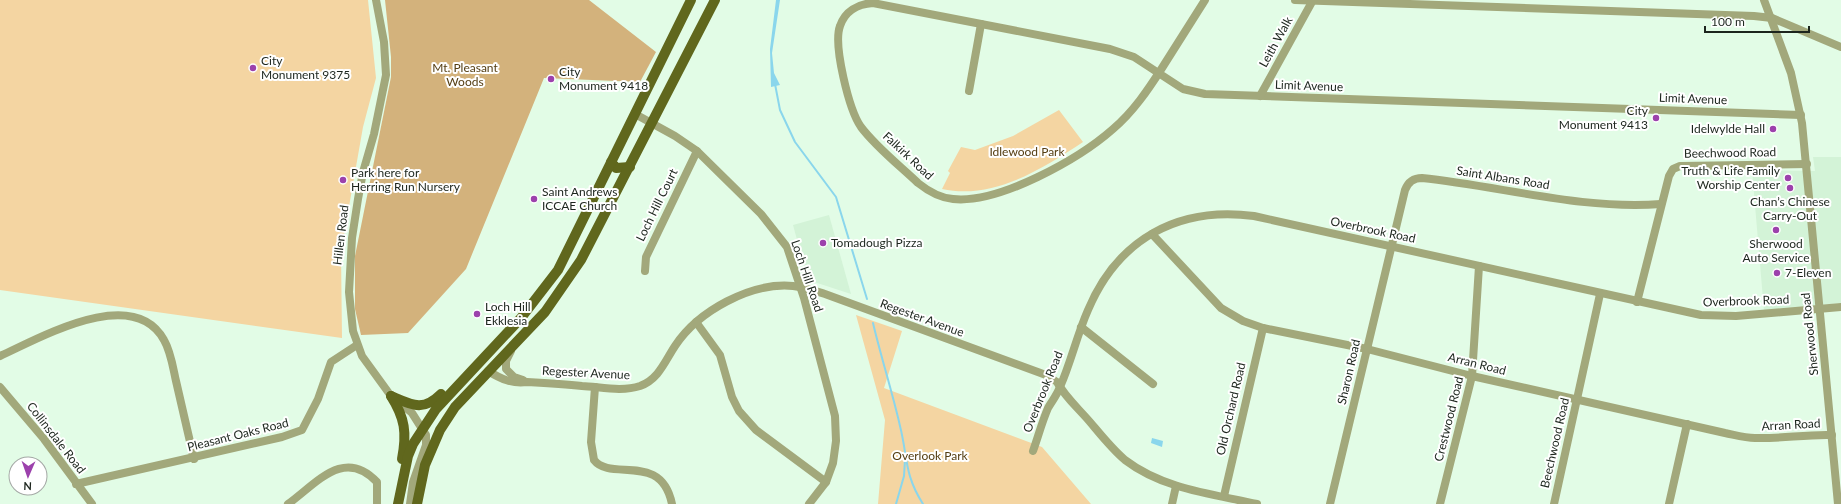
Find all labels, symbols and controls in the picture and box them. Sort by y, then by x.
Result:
scale bar [1705,8,1809,34]
street label: Leith Walk [1256,13,1296,70]
text: 100 m [1711,14,1745,29]
place label: City Monument 9375 [261,53,350,82]
park label: Mt. Pleasant Woods [432,60,498,89]
marker: City Monument 9375 [248,63,258,73]
place label: City Monument 9418 [559,64,648,93]
marker: City Monument 9418 [546,74,556,84]
street label: Limit Avenue [1275,77,1344,94]
street label: Limit Avenue [1659,90,1728,107]
place label: City Monument 9413 [1559,103,1649,132]
marker: City Monument 9413 [1651,113,1661,123]
place label: Idelwylde Hall [1691,121,1765,136]
marker: Idelwylde Hall [1768,124,1778,134]
street label: Falkirk Road [880,128,937,183]
park label: Idlewood Park [989,144,1065,159]
street label: Beechwood Road [1684,144,1776,161]
street label: Saint Albans Road [1455,163,1551,192]
place label: Truth & Life Family Worship Center [1681,163,1781,192]
place label: Park here for Herring Run Nursery [351,165,461,194]
street label: Loch Hill Court [633,165,681,243]
marker: Truth & Life Family Worship Center [1783,173,1793,183]
marker: Park here for Herring Run Nursery [338,175,348,185]
marker: Chan’s Chinese Carry-Out [1785,183,1795,193]
place label: Saint Andrews ICCAE Church [542,184,617,213]
marker: Saint Andrews ICCAE Church [529,194,539,204]
place label: Chan’s Chinese Carry-Out [1750,194,1830,223]
street label: Hillen Road [329,204,352,266]
street label: Overbrook Road [1329,213,1417,246]
marker: Sherwood Auto Service [1771,225,1781,235]
place label: Tomadough Pizza [831,235,922,250]
place label: Sherwood Auto Service [1742,236,1810,265]
street label: Loch Hill Road [788,238,827,314]
marker: Tomadough Pizza [818,238,828,248]
place label: 7-Eleven [1785,265,1831,280]
marker: 7-Eleven [1772,268,1782,278]
street label: Overbrook Road [1702,291,1789,310]
street label: Sherwood Road [1798,292,1821,376]
street label: Regester Avenue [878,295,966,340]
place label: Loch Hill Ekklesia [485,299,531,328]
marker: Loch Hill Ekklesia [472,309,482,319]
street label: Sharon Road [1334,338,1363,406]
street label: Overbrook Road [1019,349,1066,435]
street label: Arran Road [1447,349,1508,378]
street label: Old Orchard Road [1213,361,1248,457]
street label: Regester Avenue [542,363,630,382]
street label: Crestwood Road [1431,375,1466,463]
street label: Beechwood Road [1537,396,1572,489]
street label: Collinsdale Road [24,399,89,476]
street label: Pleasant Oaks Road [186,415,290,454]
street label: Arran Road [1761,415,1821,434]
park label: Overlook Park [892,448,969,463]
north arrow [8,456,48,496]
text: N [23,480,32,493]

